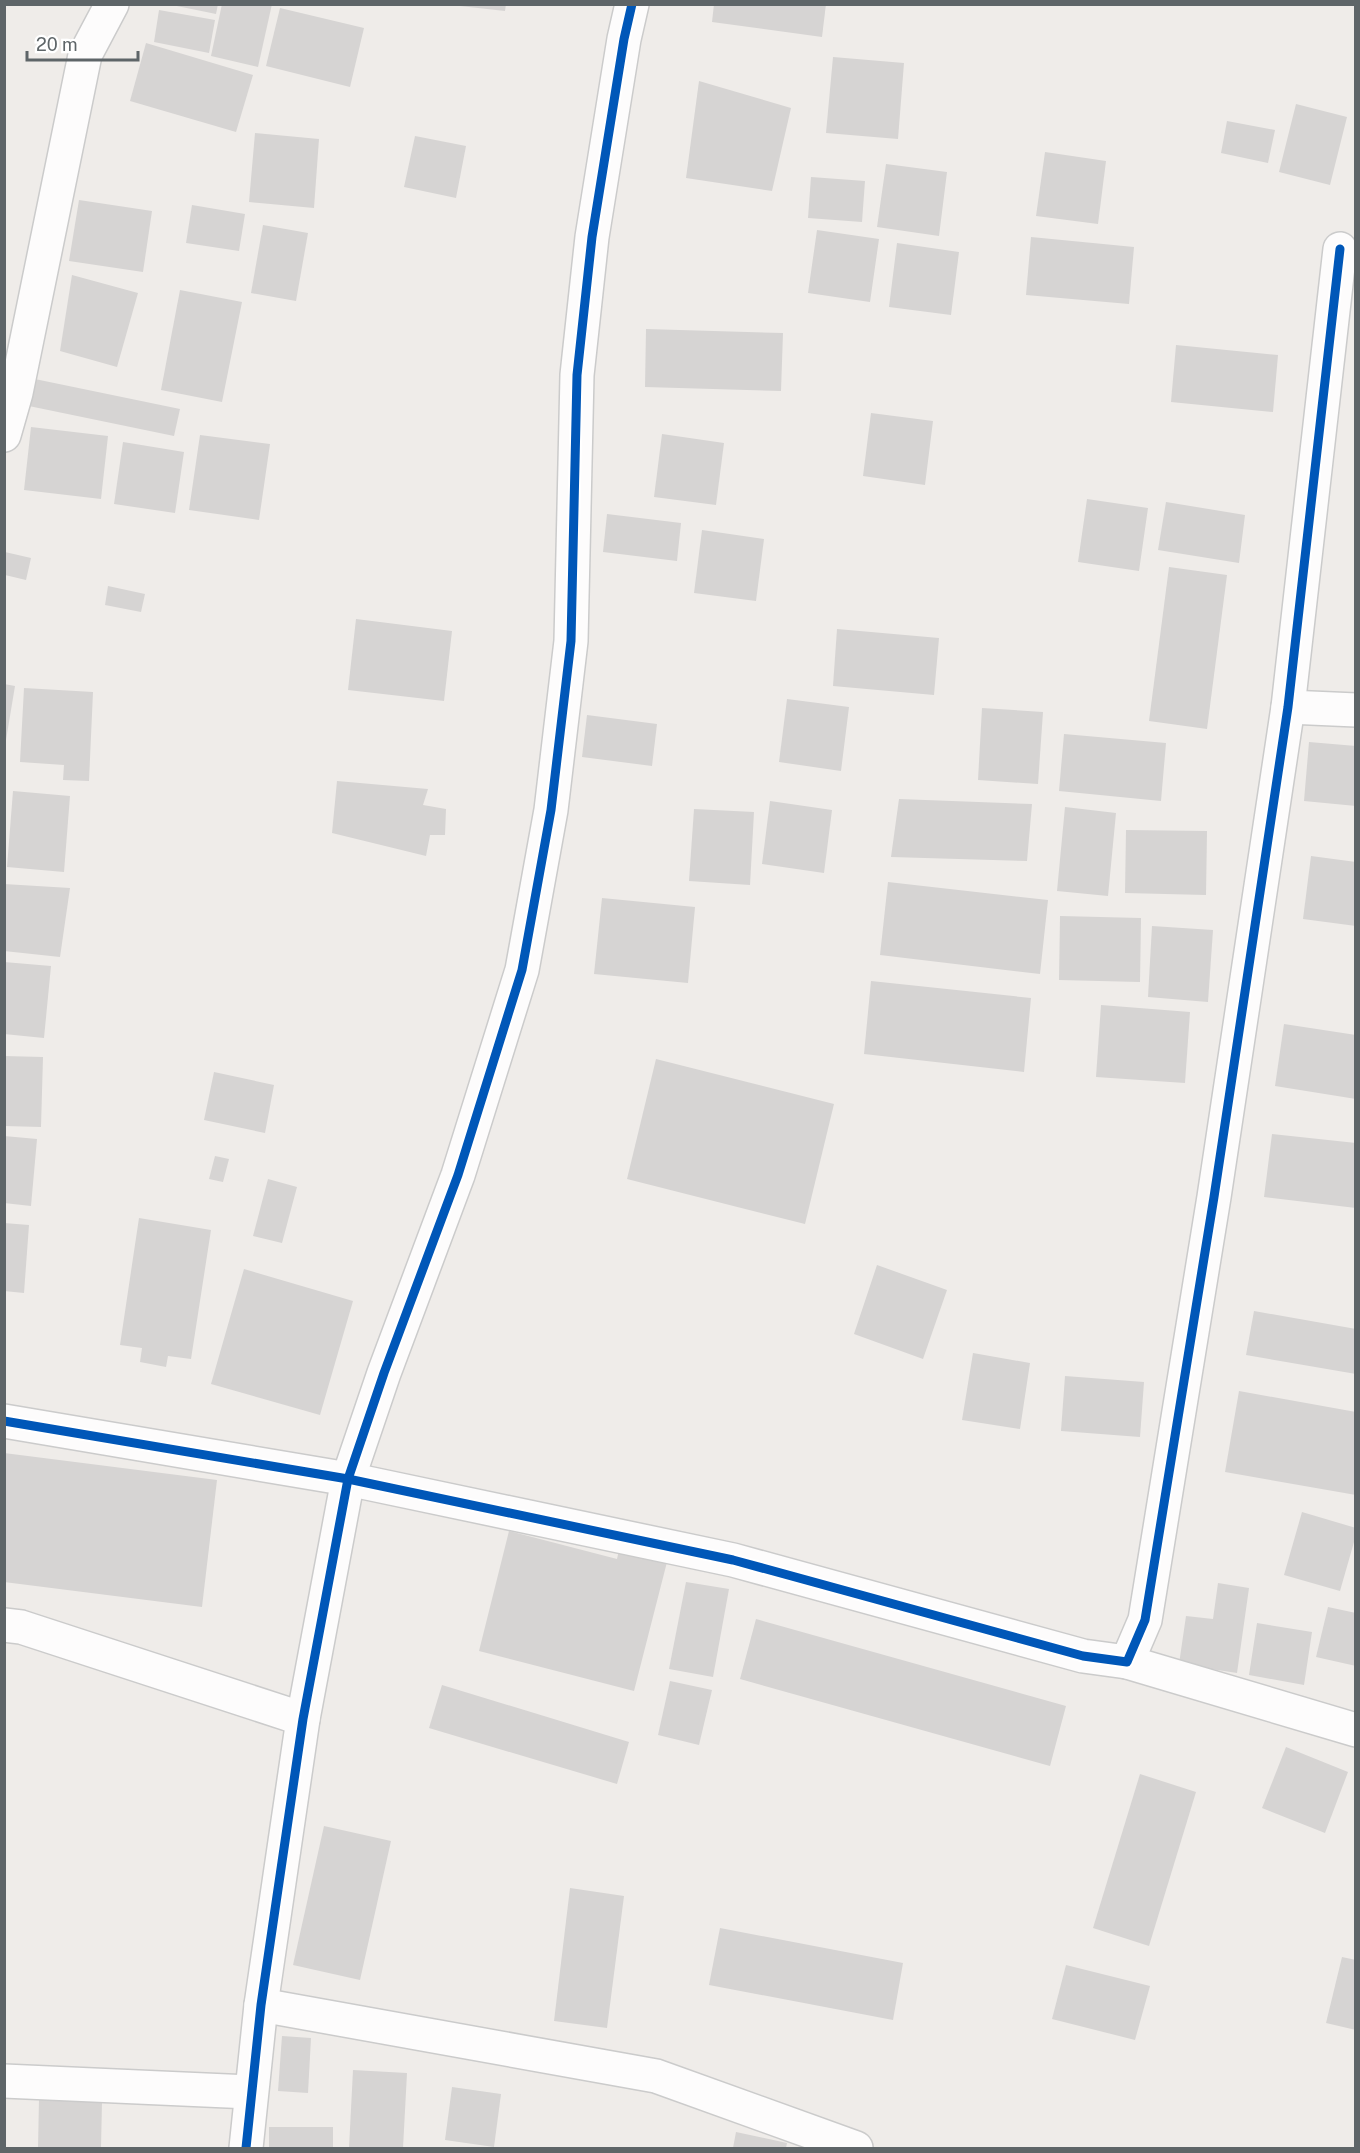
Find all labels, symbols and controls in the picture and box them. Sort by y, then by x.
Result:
scale bar [27,24,138,62]
text: 20 m [36,34,78,55]

